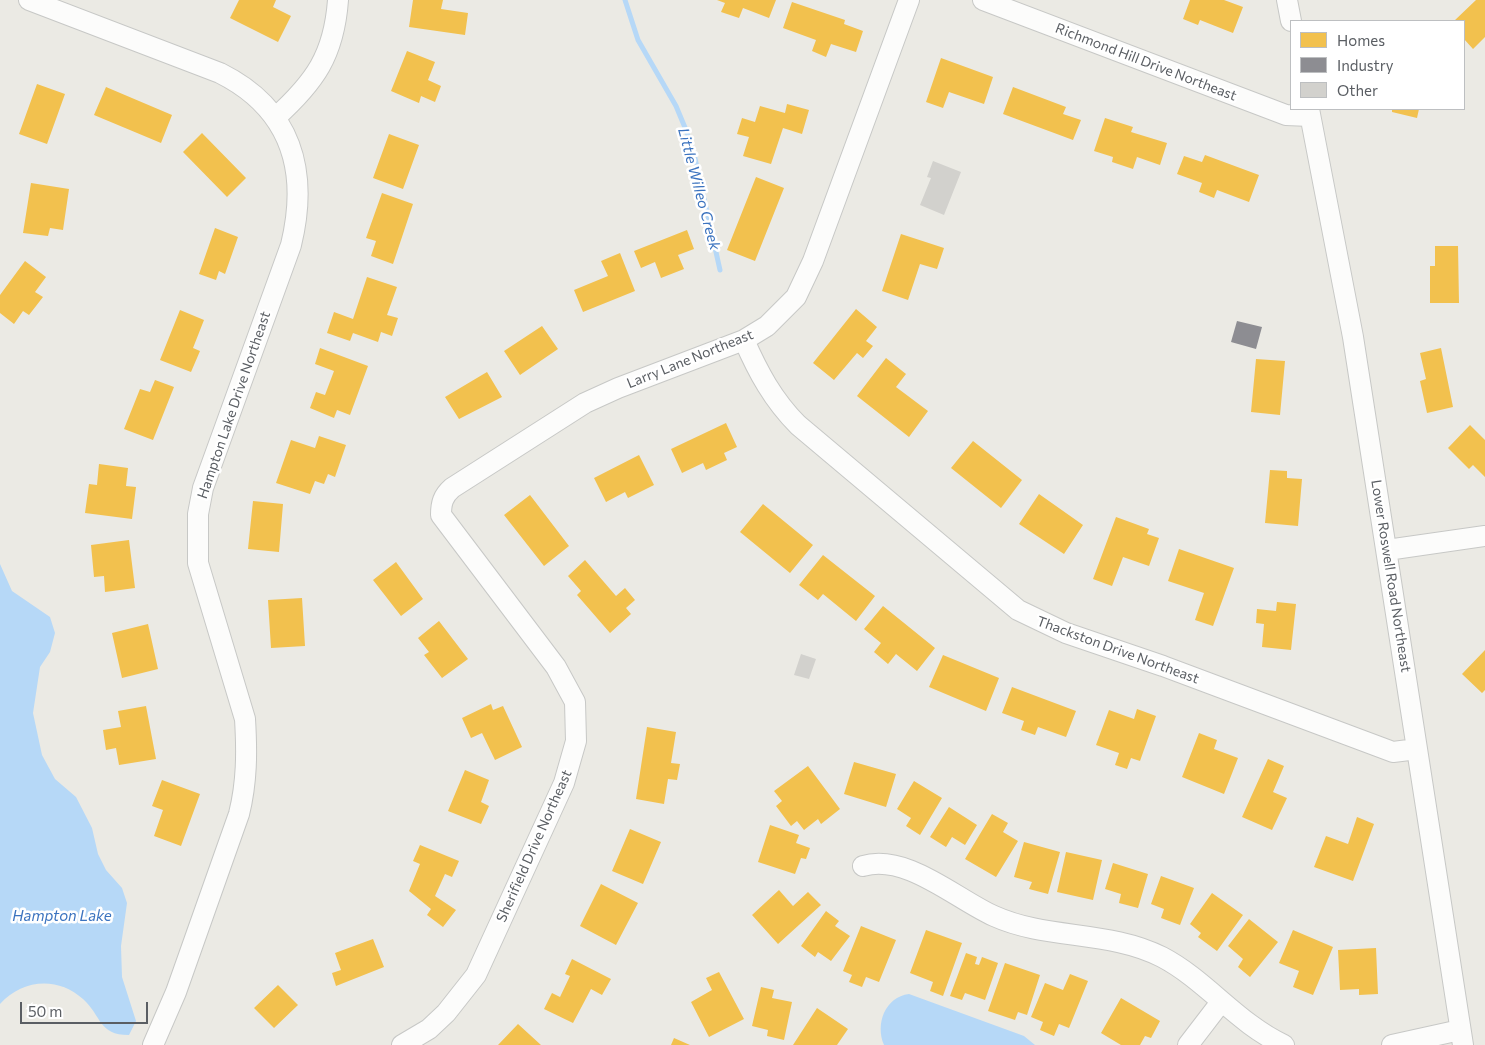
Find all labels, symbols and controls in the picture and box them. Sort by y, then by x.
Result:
street label: Richmond Hill Drive Northeast [1053,20,1239,104]
legend [1290,20,1465,110]
text: Homes [1337,31,1385,49]
text: Industry [1337,56,1394,74]
text: Other [1337,81,1378,99]
water label: Little Willeo Creek [674,126,724,252]
street label: Hampton Lake Drive Northeast [194,309,274,501]
street label: Larry Lane Northeast [624,326,756,392]
street label: Lower Roswell Road Northeast [1367,479,1415,673]
street label: Thackston Drive Northeast [1035,613,1201,687]
street label: Sherifield Drive Northeast [493,767,575,925]
water label: Hampton Lake [12,907,112,925]
scale bar [22,992,150,1024]
text: 50 m [28,1002,62,1020]

